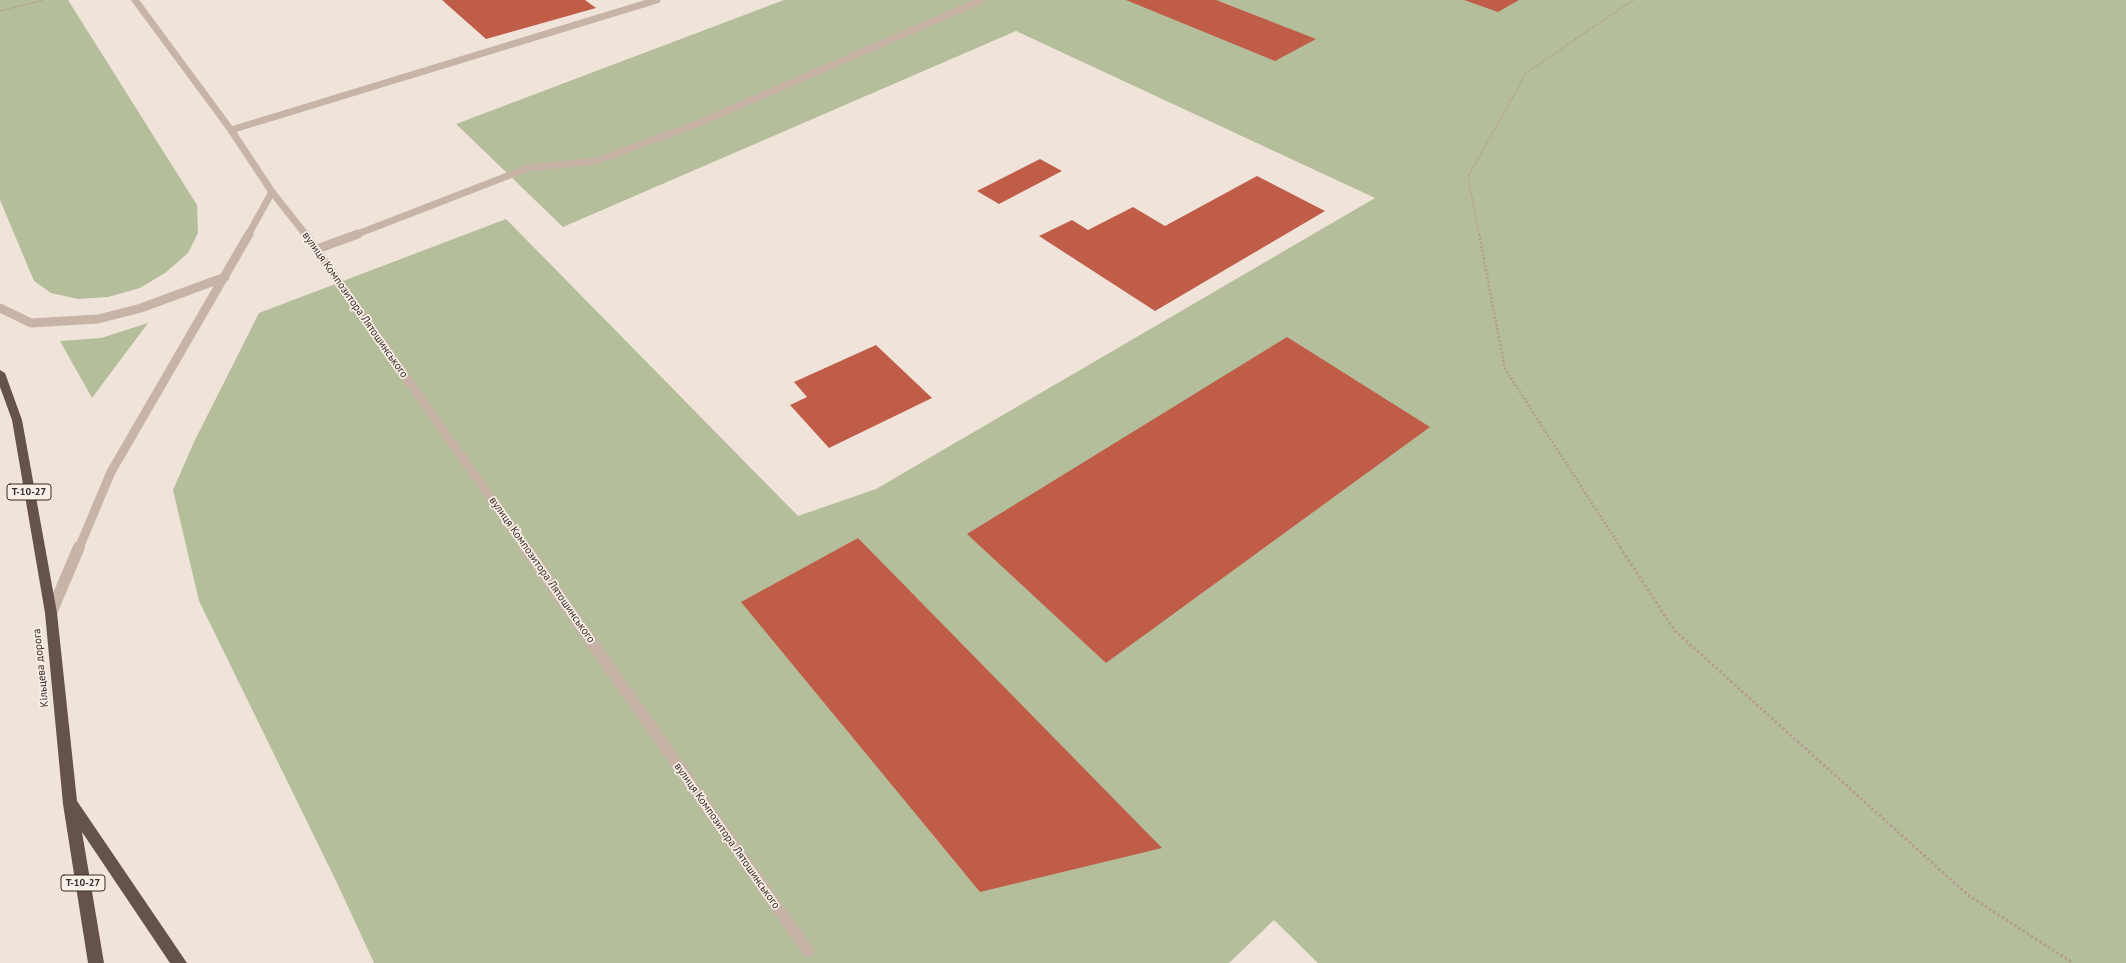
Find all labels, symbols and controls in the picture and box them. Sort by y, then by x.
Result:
street label: вулиця Композитора Лятошинського [299,229,411,381]
road number: Т-10-27 [7,484,51,500]
street label: вулиця Композитора Лятошинського [486,494,598,646]
street label: Кільцева дорога [30,628,52,708]
street label: вулиця Композитора Лятошинського [671,760,783,912]
road number: Т-10-27 [61,875,105,891]

